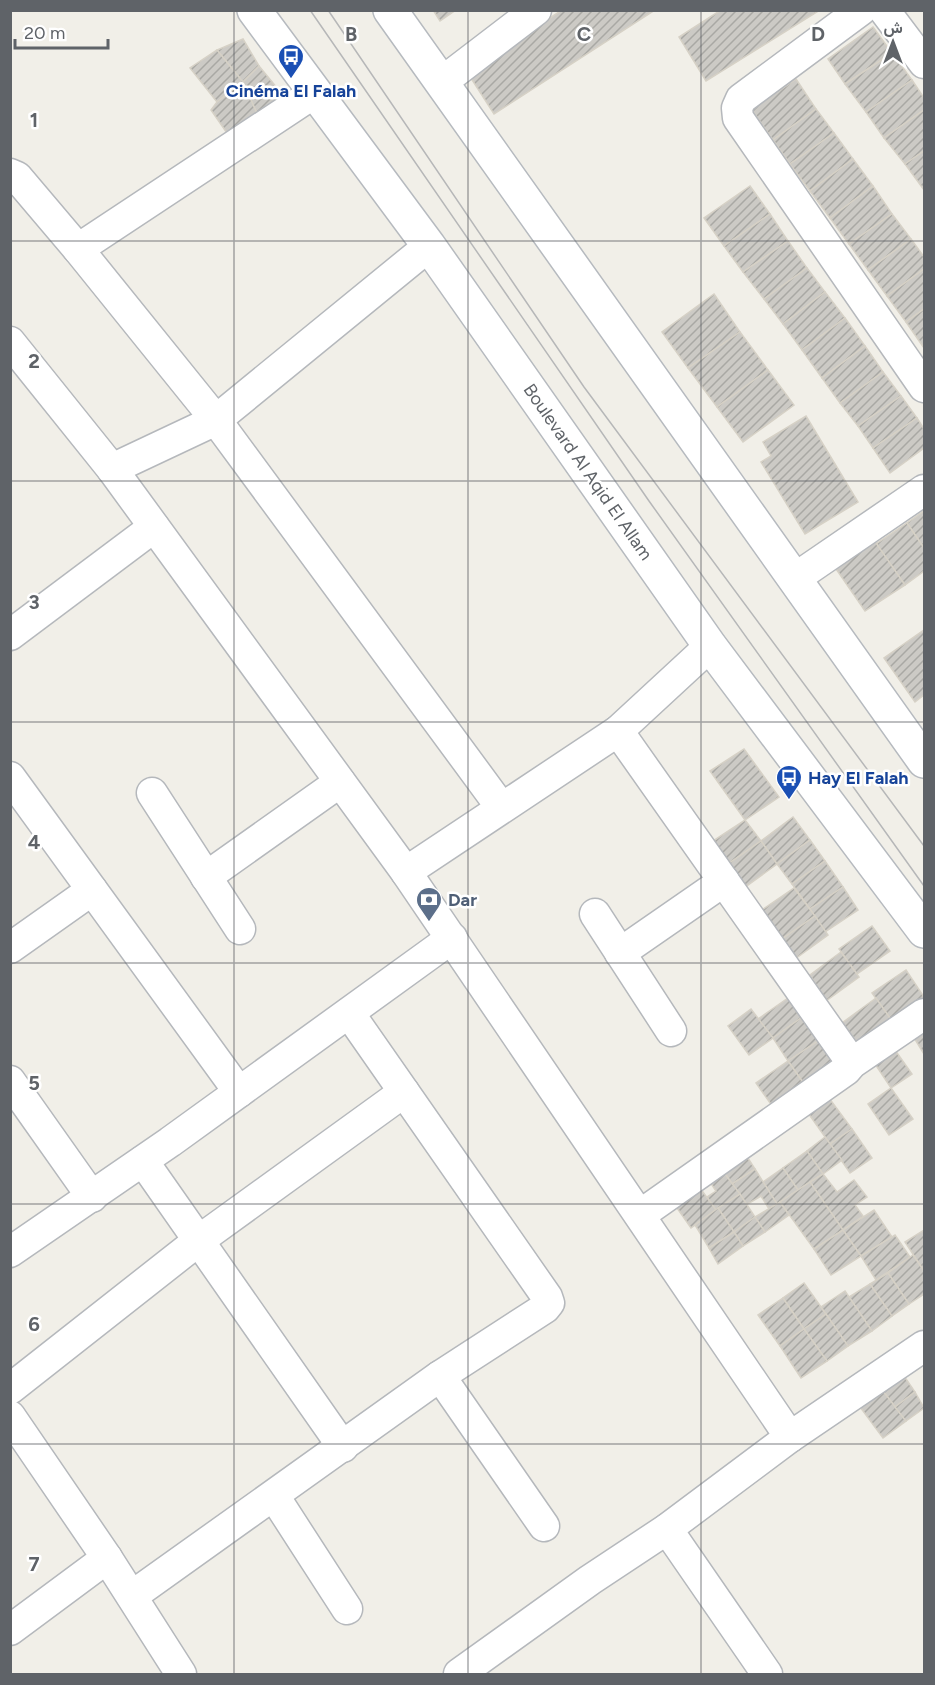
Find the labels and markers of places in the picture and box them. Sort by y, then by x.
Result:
bus stop icon: Cinéma El Falah [276,42,306,80]
place label: Cinéma El Falah [226,80,356,102]
bus stop icon: Hay El Falah [774,763,804,801]
place label: Hay El Falah [808,767,909,789]
bank icon: Dar [414,885,444,923]
place label: Dar [448,889,477,911]

